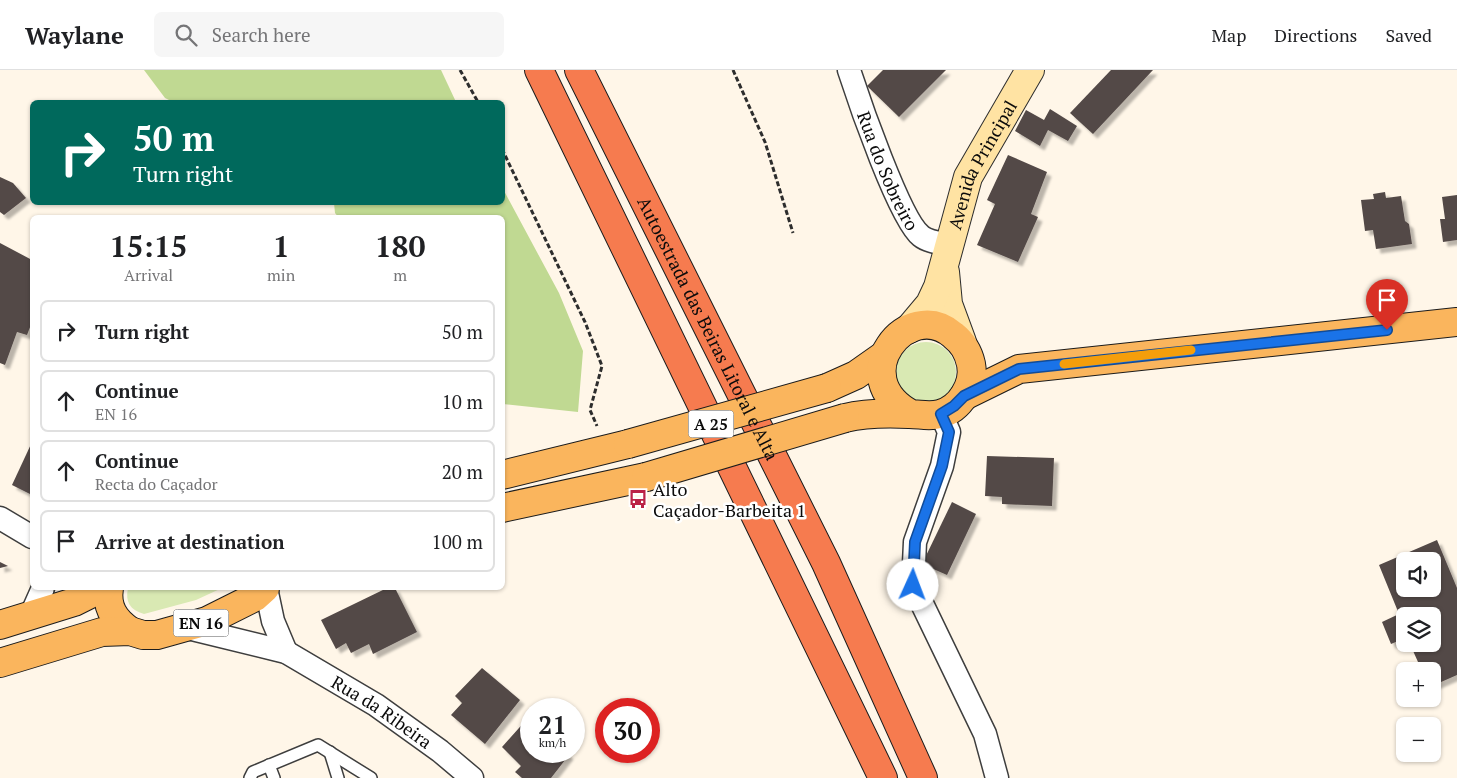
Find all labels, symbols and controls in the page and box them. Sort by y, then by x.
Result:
search box [154,12,504,57]
text: Waylane [25,19,124,51]
icon: search [172,21,200,49]
text: Search here [212,22,311,47]
text: Map [1211,23,1246,47]
text: Directions [1274,23,1357,47]
text: Saved [1385,23,1432,47]
street label: Avenida Principal [942,96,1022,232]
street label: Rua do Sobreiro [852,108,924,235]
text: 50 m [133,115,214,161]
icon: right [50,120,115,185]
text: Turn right [133,159,233,188]
street label: Autoestrada das Beiras Litoral e Alta [632,193,785,464]
text: 15:15 [109,226,188,266]
text: 1 [273,226,290,266]
text: 180 [375,226,426,266]
text: Arrival [124,264,173,286]
text: min [267,264,295,286]
text: m [393,264,407,286]
pin [1366,279,1408,330]
icon: arrive [1373,286,1401,314]
icon: right [52,317,80,345]
text: Turn right [95,319,189,344]
text: 50 m [442,319,483,344]
text: Continue [95,378,179,403]
icon: ahead [52,387,80,415]
text: 10 m [442,389,483,414]
text: EN 16 [95,403,137,425]
road number: A 25 [688,410,734,438]
text: Continue [95,448,179,473]
icon: ahead [52,457,80,485]
text: 20 m [442,459,483,484]
text: Recta do Caçador [95,473,218,495]
place label: Alto Caçador-Barbeita 1 [653,477,806,522]
bus stop icon: Alto Caçador-Barbeita 1 [627,488,649,510]
icon: arrive [52,527,80,555]
text: Arrive at destination [95,529,284,554]
text: 100 m [432,529,483,554]
map controls [1396,552,1441,762]
button: sound [1396,552,1441,597]
position arrow [886,558,938,610]
button: layers [1396,607,1441,652]
road number: EN 16 [174,610,228,636]
button: + [1396,662,1441,707]
street label: Rua da Ribeira [327,670,437,754]
speed limit sign: 30 [595,698,660,763]
text: 21 [538,708,567,741]
button: − [1396,717,1441,762]
text: km/h [539,735,566,750]

